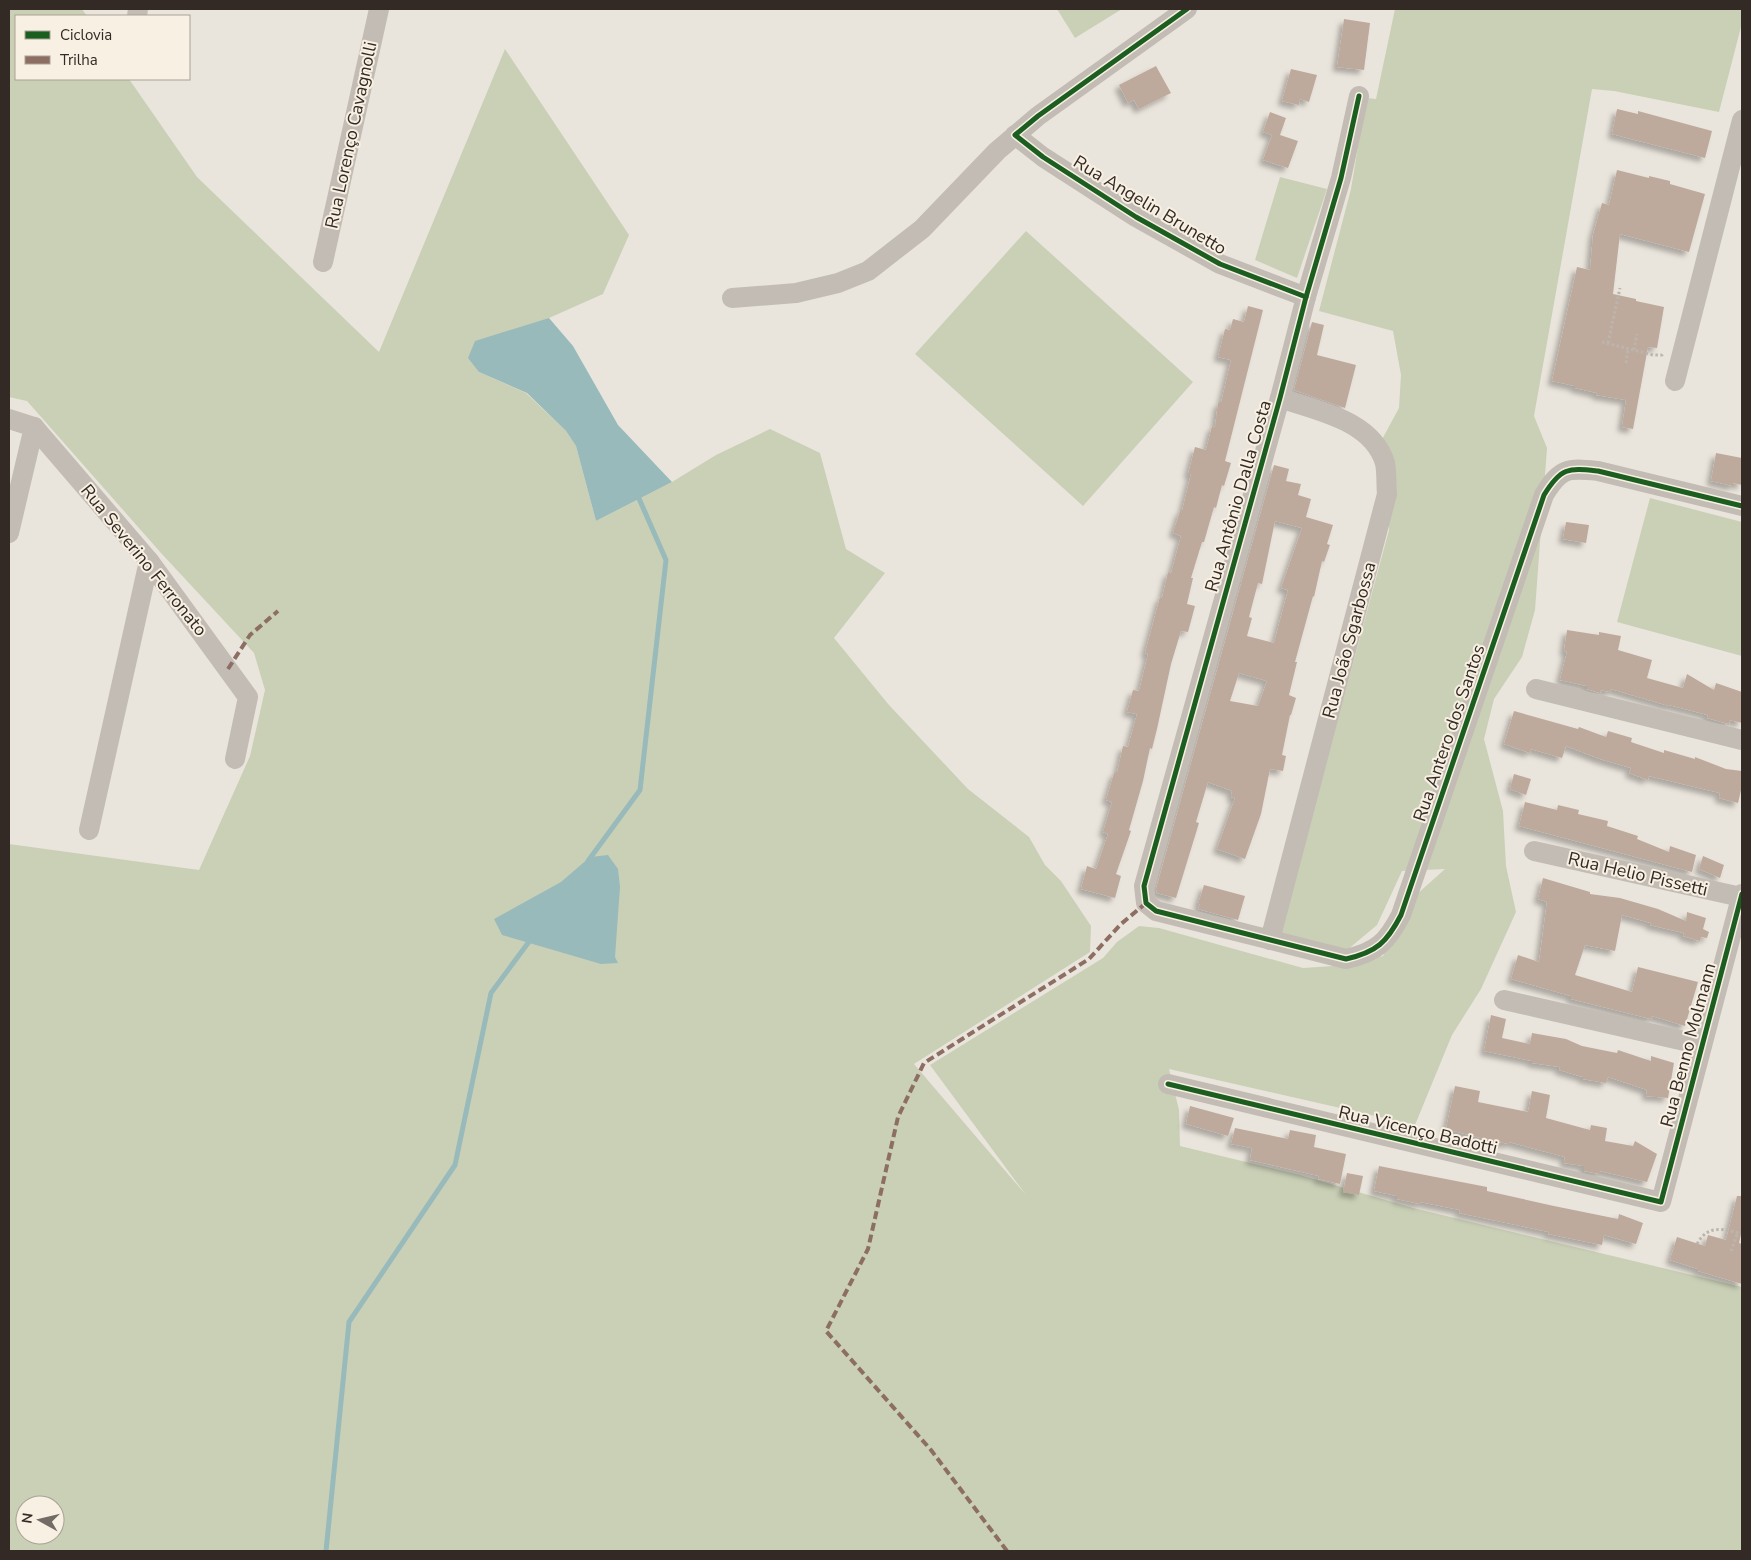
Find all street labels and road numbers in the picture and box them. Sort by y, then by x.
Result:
street label: Rua Lorenço Cavagnolli [319,39,383,231]
street label: Rua Angelin Brunetto [1069,150,1231,260]
street label: Rua Antônio Dalla Costa [1199,397,1277,595]
street label: Rua Severino Ferronato [75,479,213,641]
street label: Rua João Sgarbossa [1317,559,1381,721]
street label: Rua Antero dos Santos [1407,641,1491,825]
street label: Rua Helio Pissetti [1566,846,1710,902]
street label: Rua Benno Molmann [1655,960,1721,1130]
street label: Rua Vicenço Badotti [1336,1100,1500,1160]

